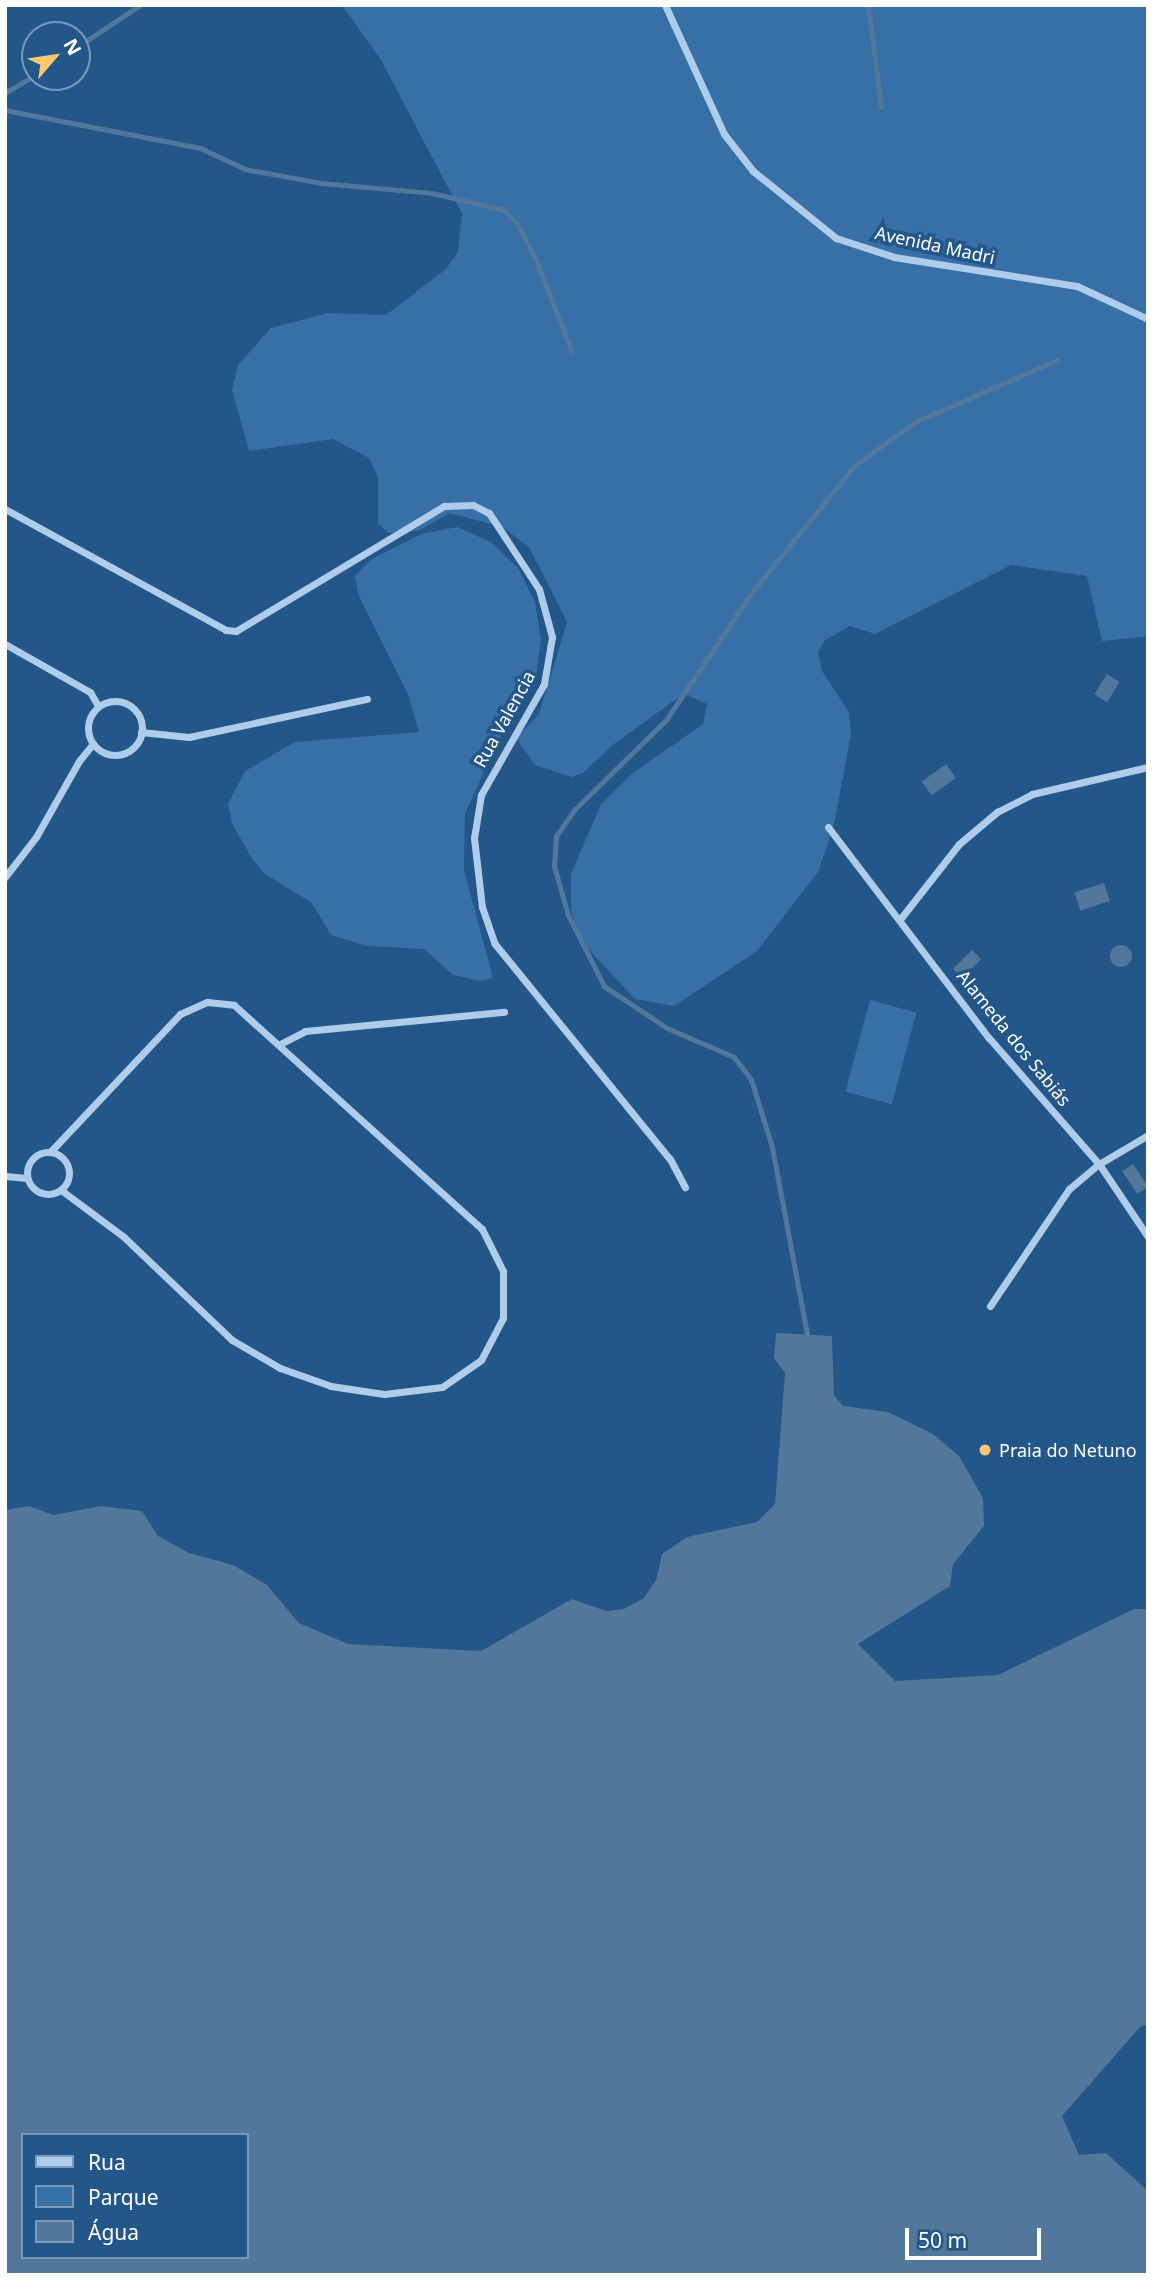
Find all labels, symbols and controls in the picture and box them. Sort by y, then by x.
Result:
north arrow [21,21,91,91]
text: N [57,34,88,60]
street label: Avenida Madri [873,222,997,268]
street label: Rua Valencia [469,667,539,771]
street label: Alameda dos Sabiás [953,966,1075,1110]
place label: Praia do Netuno [999,1439,1137,1461]
marker: Praia do Netuno [977,1442,993,1458]
legend [21,2133,248,2259]
text: Rua [88,2148,126,2176]
text: Parque [88,2183,158,2211]
scale bar [908,2214,1044,2258]
text: Água [88,2218,139,2246]
text: 50 m [918,2226,967,2254]

